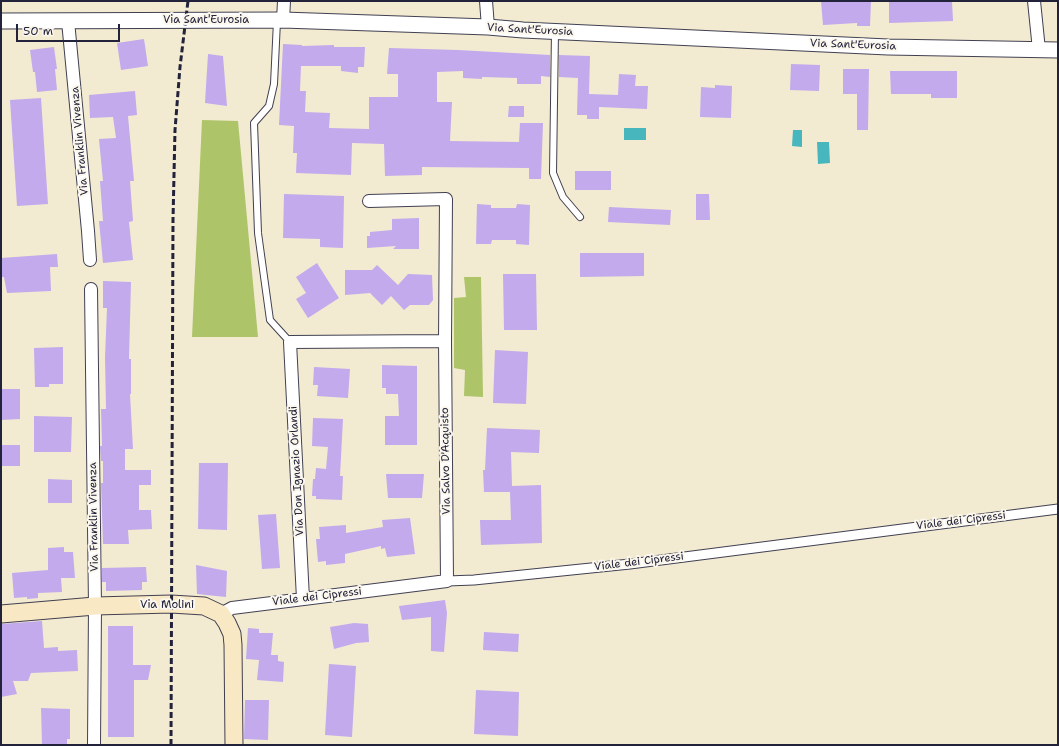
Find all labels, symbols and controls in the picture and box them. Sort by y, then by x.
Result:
street label: Via Sant'Eurosia [163,13,249,27]
scale bar [18,16,122,42]
street label: Via Sant'Eurosia [487,21,573,39]
text: 50 m [23,23,53,39]
street label: Via Sant'Eurosia [810,37,896,53]
street label: Via Franklin Vivenza [69,86,91,196]
street label: Via Don Ignazio Orlandi [287,406,307,536]
street label: Via Salvo D'Acquisto [438,407,454,515]
street label: Via Franklin Vivenza [86,462,102,572]
street label: Viale dei Cipressi [915,509,1007,533]
street label: Viale dei Cipressi [593,550,685,574]
street label: Viale dei Cipressi [271,585,363,609]
street label: Via Molini [140,598,194,612]

